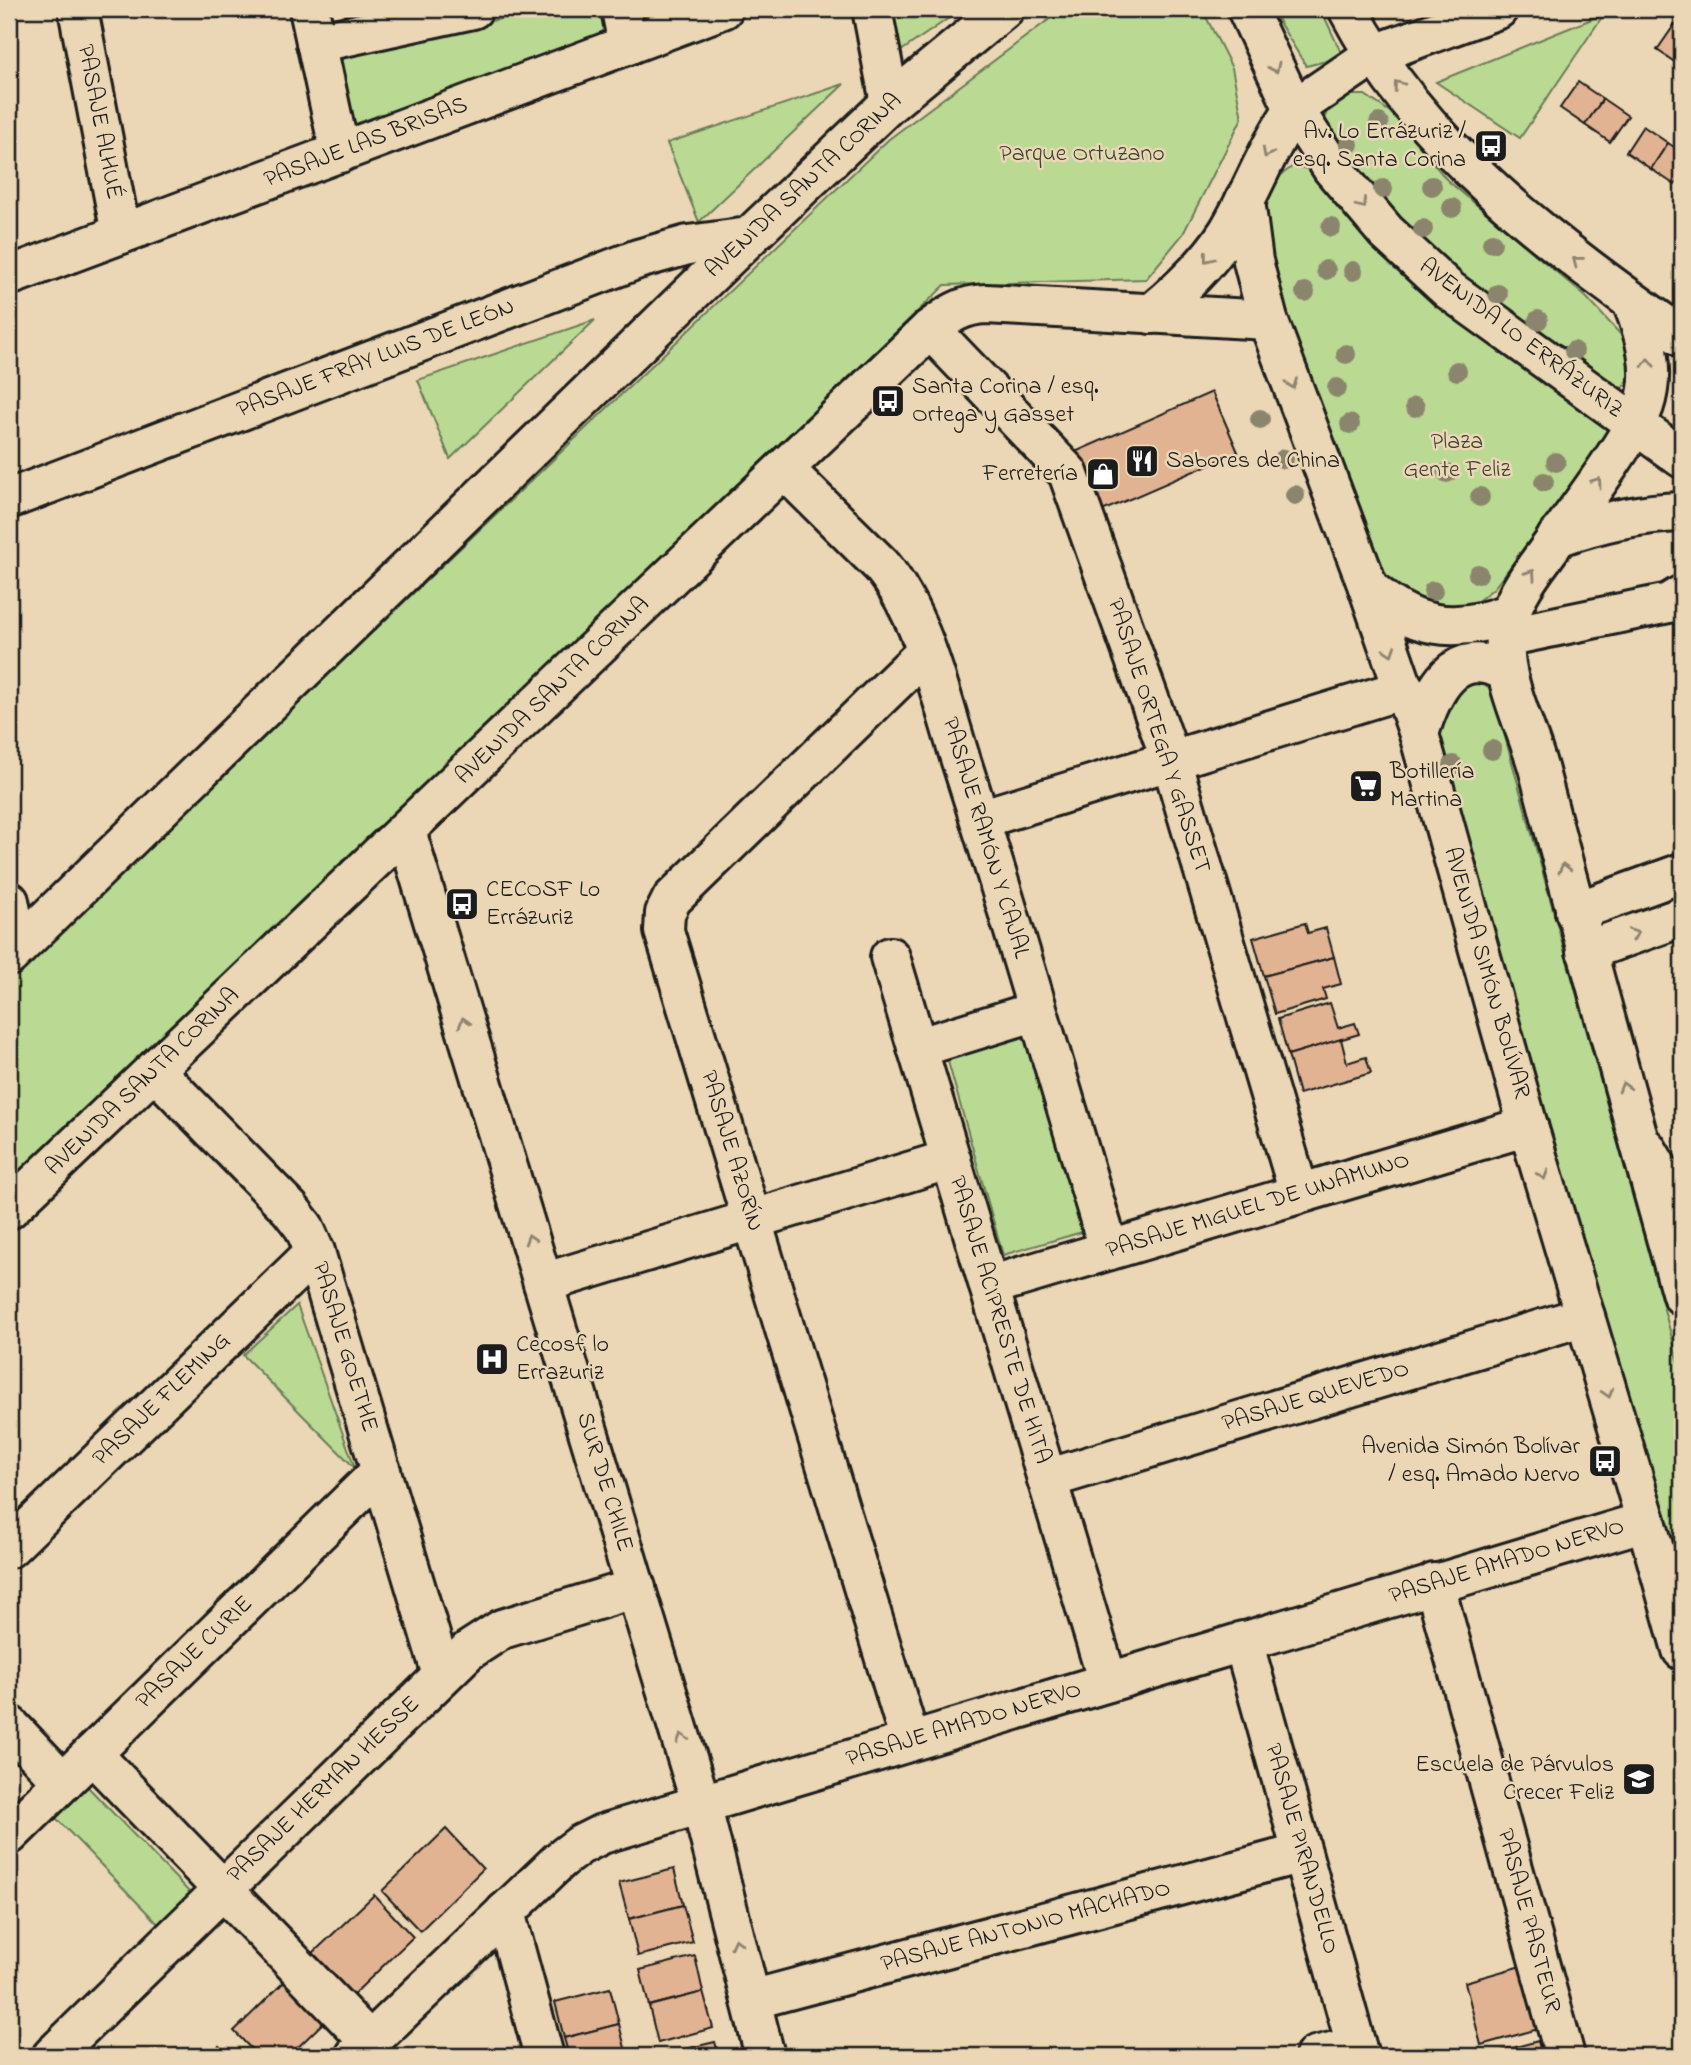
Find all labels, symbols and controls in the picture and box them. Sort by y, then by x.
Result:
street label: PASAJE ALHUÉ [67,42,131,202]
one-way arrow [1267,61,1281,73]
one-way arrow [1394,80,1407,93]
street label: AVENIDA SANTA CORINA [698,85,910,287]
street label: PASAJE LAS BRISAS [259,88,473,198]
place label: Av. Lo Errázuriz / esq. Santa Corina [1293,115,1467,178]
bus stop icon: Av. Lo Errázuriz / esq. Santa Corina [1472,127,1510,165]
park label: Parque Ortuzano [999,137,1165,172]
one-way arrow [1262,146,1276,158]
one-way arrow [1354,195,1366,208]
one-way arrow [1204,250,1217,262]
street label: AVENIDA LO ERRÁZURIZ [1411,250,1631,428]
one-way arrow [1573,257,1585,270]
street label: PASAJE FRAY LUIS DE LEÓN [232,290,520,428]
one-way arrow [1640,357,1655,368]
place label: Santa Corina / esq. Ortega y Gasset [912,370,1099,434]
one-way arrow [1284,377,1298,389]
bus stop icon: Santa Corina / esq. Ortega y Gasset [869,382,907,420]
park label: Plaza Gente Feliz [1403,425,1512,488]
restaurant icon: Sabores de China [1123,442,1161,480]
place label: Sabores de China [1166,444,1340,479]
shop icon: Ferretería [1084,455,1122,493]
place label: Ferretería [982,457,1078,492]
one-way arrow [1589,477,1602,490]
one-way arrow [1523,568,1536,581]
street label: AVENIDA SANTA CORINA [448,589,658,793]
street label: PASAJE ORTEGA Y GASSET [1097,594,1219,878]
one-way arrow [1382,645,1396,657]
street label: PASAJE RAMÓN Y CAJAL [932,713,1038,963]
place label: Botillería Martina [1389,755,1475,818]
supermarket icon: Botillería Martina [1347,767,1385,805]
street label: AVENIDA SIMÓN BOLÍVAR [1433,843,1539,1104]
one-way arrow [1558,862,1572,874]
place label: CECOSF Lo Errázuriz [486,873,600,936]
bus stop icon: CECOSF Lo Errázuriz [443,885,481,923]
one-way arrow [1628,928,1640,942]
street label: AVENIDA SANTA CORINA [38,980,248,1184]
one-way arrow [458,1016,473,1028]
street label: PASAJE AZORÍN [690,1066,772,1236]
one-way arrow [1618,1082,1633,1094]
street label: PASAJE MIGUEL DE UNAMUNO [1102,1143,1414,1269]
one-way arrow [1534,1169,1549,1181]
street label: PASAJE ACIPRESTE DE HITA [938,1172,1060,1468]
one-way arrow [524,1234,539,1246]
street label: PASAJE GOETHE [301,1257,387,1437]
street label: PASAJE FLEMING [85,1325,239,1475]
place label: Cecosf lo Errazuriz [516,1328,609,1391]
hospital icon: Cecosf lo Errazuriz [473,1340,511,1378]
street label: PASAJE QUEVEDO [1218,1352,1414,1442]
one-way arrow [1600,1387,1615,1399]
street label: SUR DE CHILE [566,1408,642,1556]
place label: Avenida Simón Bolívar / esq. Amado Nervo [1361,1430,1581,1493]
bus stop icon: Avenida Simón Bolívar / esq. Amado Nervo [1586,1442,1624,1480]
street label: PASAJE AMADO NERVO [1385,1510,1629,1614]
street label: PASAJE CURIE [128,1588,262,1718]
street label: PASAJE AMADO NERVO [842,1673,1086,1777]
street label: PASAJE HERMAN HESSE [219,1688,429,1892]
one-way arrow [675,1733,690,1745]
street label: PASAJE PIRANDELLO [1254,1740,1348,1958]
place label: Escuela de Párvulos Crecer Feliz [1415,1748,1615,1811]
school or university icon: Escuela de Párvulos Crecer Feliz [1620,1760,1658,1798]
street label: PASAJE PASTEUR [1487,1825,1570,2018]
street label: PASAJE ANTONIO MACHADO [877,1871,1175,1983]
one-way arrow [730,1937,744,1949]

